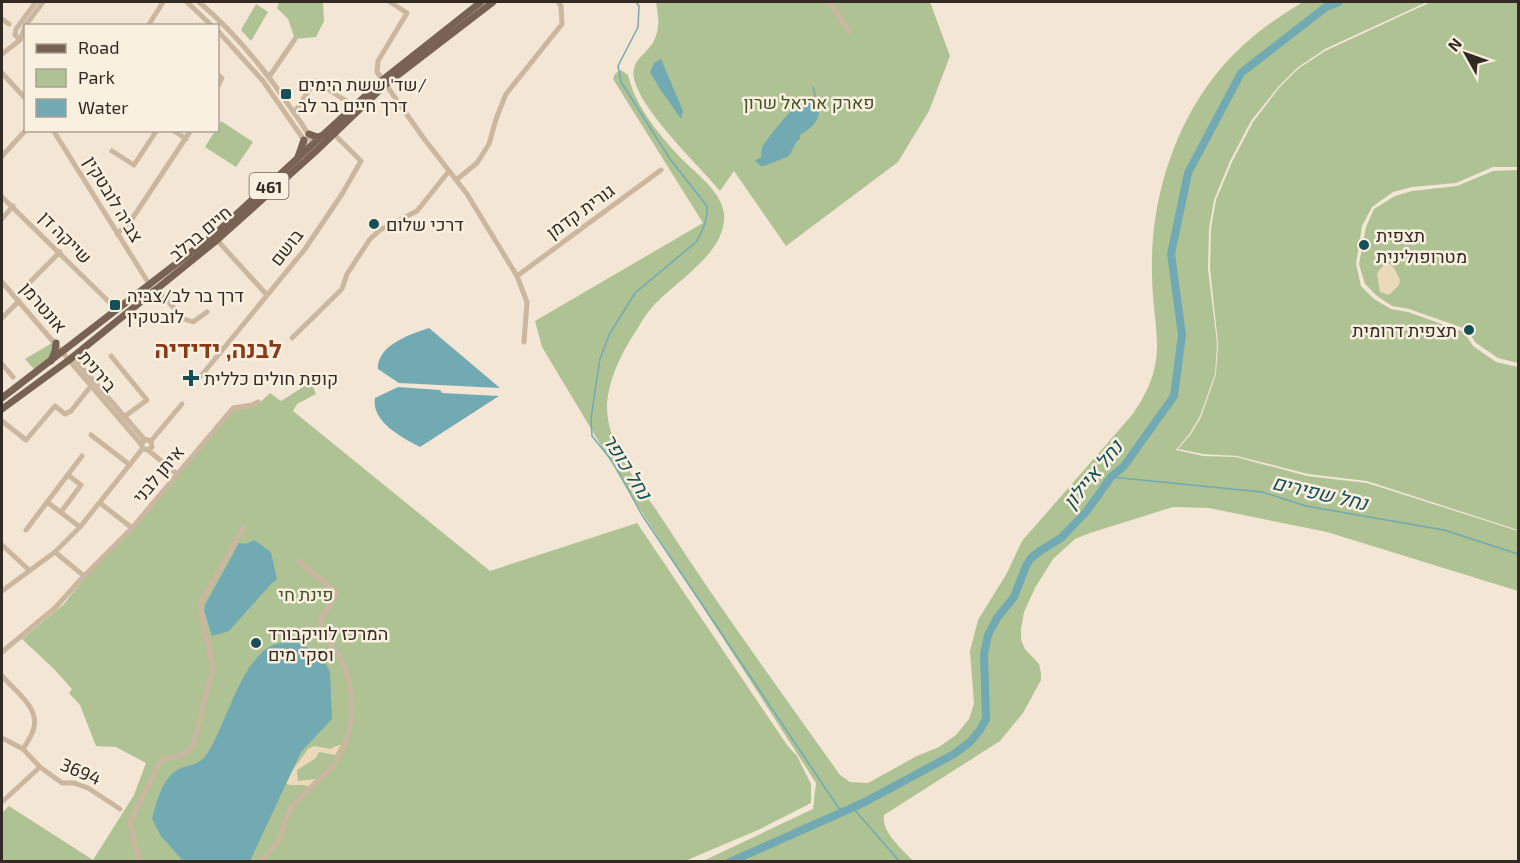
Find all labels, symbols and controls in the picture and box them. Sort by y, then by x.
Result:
legend [24,24,219,132]
north arrow [1436,24,1496,84]
text: N [1443,34,1465,55]
text: Road [78,36,119,58]
text: Park [78,66,115,88]
place label: שד' ששת הימים/ דרך חיים בר לב [298,73,427,116]
marker: שד' ששת הימים/ דרך חיים בר לב [279,87,293,101]
park label: פארק אריאל שרון [743,91,875,113]
text: Water [78,96,128,118]
street label: צביה לובטקין [80,152,148,246]
road number: 461 [250,173,288,199]
street label: גורית קדמן [542,179,618,243]
street label: חיים ברלב [164,201,236,265]
street label: שייקה דן [35,206,97,268]
place label: דרכי שלום [386,213,464,235]
marker: דרכי שלום [367,217,381,231]
street label: בושם [265,224,307,270]
place label: תצפית מטרופולינית [1376,224,1467,267]
marker: תצפית מטרופולינית [1357,238,1371,252]
street label: אונטרמן [16,277,72,337]
place label: דרך בר לב/צביה לובטקין [127,284,244,327]
marker: דרך בר לב/צביה לובטקין [108,298,122,312]
place label: תצפית דרומית [1352,319,1457,341]
marker: תצפית דרומית [1462,323,1476,337]
district label: לבנה, ידידיה [154,334,282,363]
street label: בירנית [74,346,122,396]
place label: קופת חולים כללית [204,367,338,389]
marker: קופת חולים כללית [182,369,200,387]
water label: נחל כופר [598,429,658,505]
water label: נחל איילון [1057,434,1129,514]
street label: איתן לבני [128,441,188,507]
water label: נחל שפירים [1270,469,1372,515]
park label: פינת חי [279,583,333,605]
place label: המרכז לוויקבורד וסקי מים [268,622,388,665]
marker: המרכז לוויקבורד וסקי מים [249,636,263,650]
street label: 3694 [58,753,104,789]

